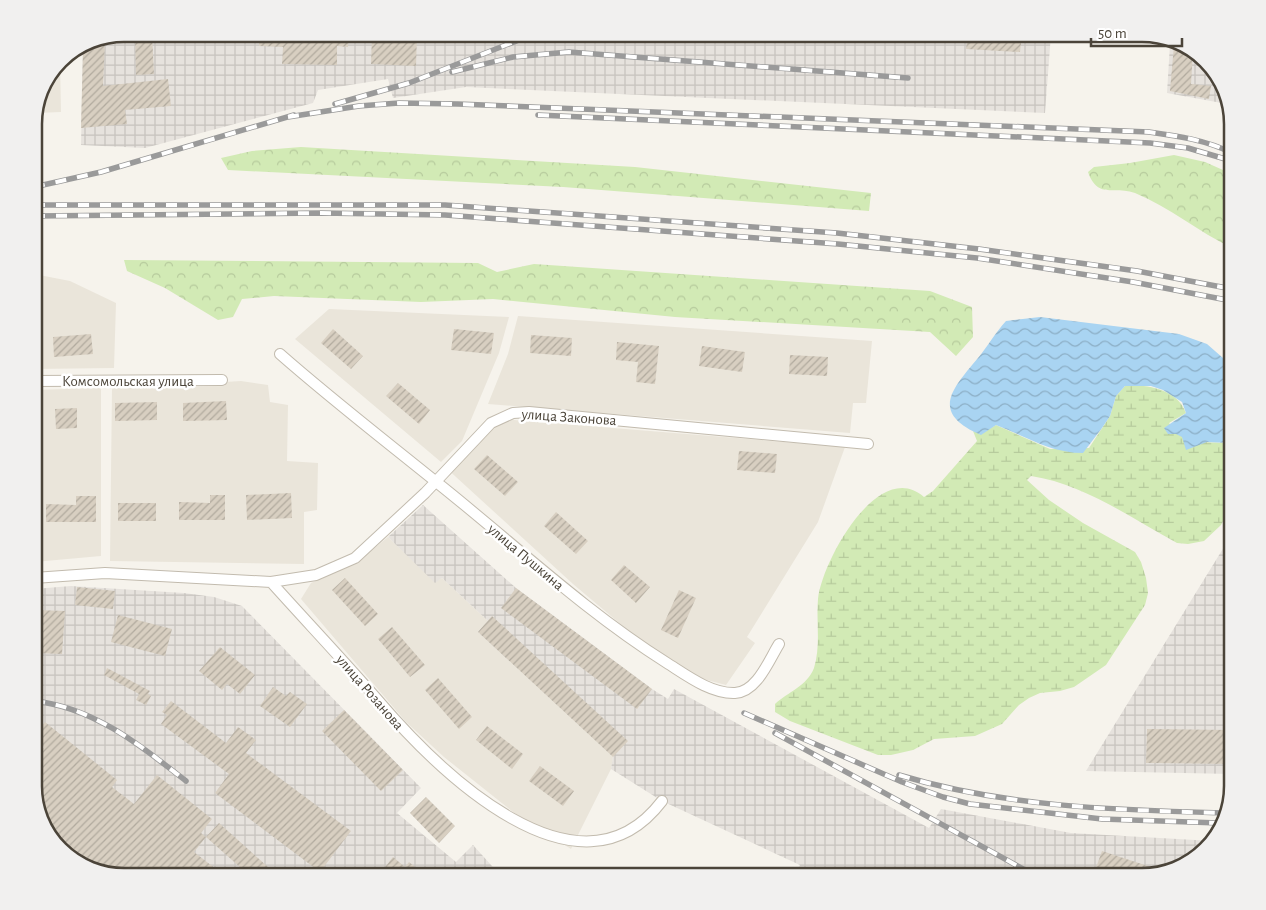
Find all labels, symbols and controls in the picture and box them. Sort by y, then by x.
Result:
scale bar [1091,15,1182,47]
text: 50 m [1098,26,1127,41]
street label: Комсомольская улица [62,374,194,389]
street label: улица Законова [520,407,617,428]
street label: улица Пушкина [484,521,567,593]
street label: улица Розанова [332,651,406,733]

